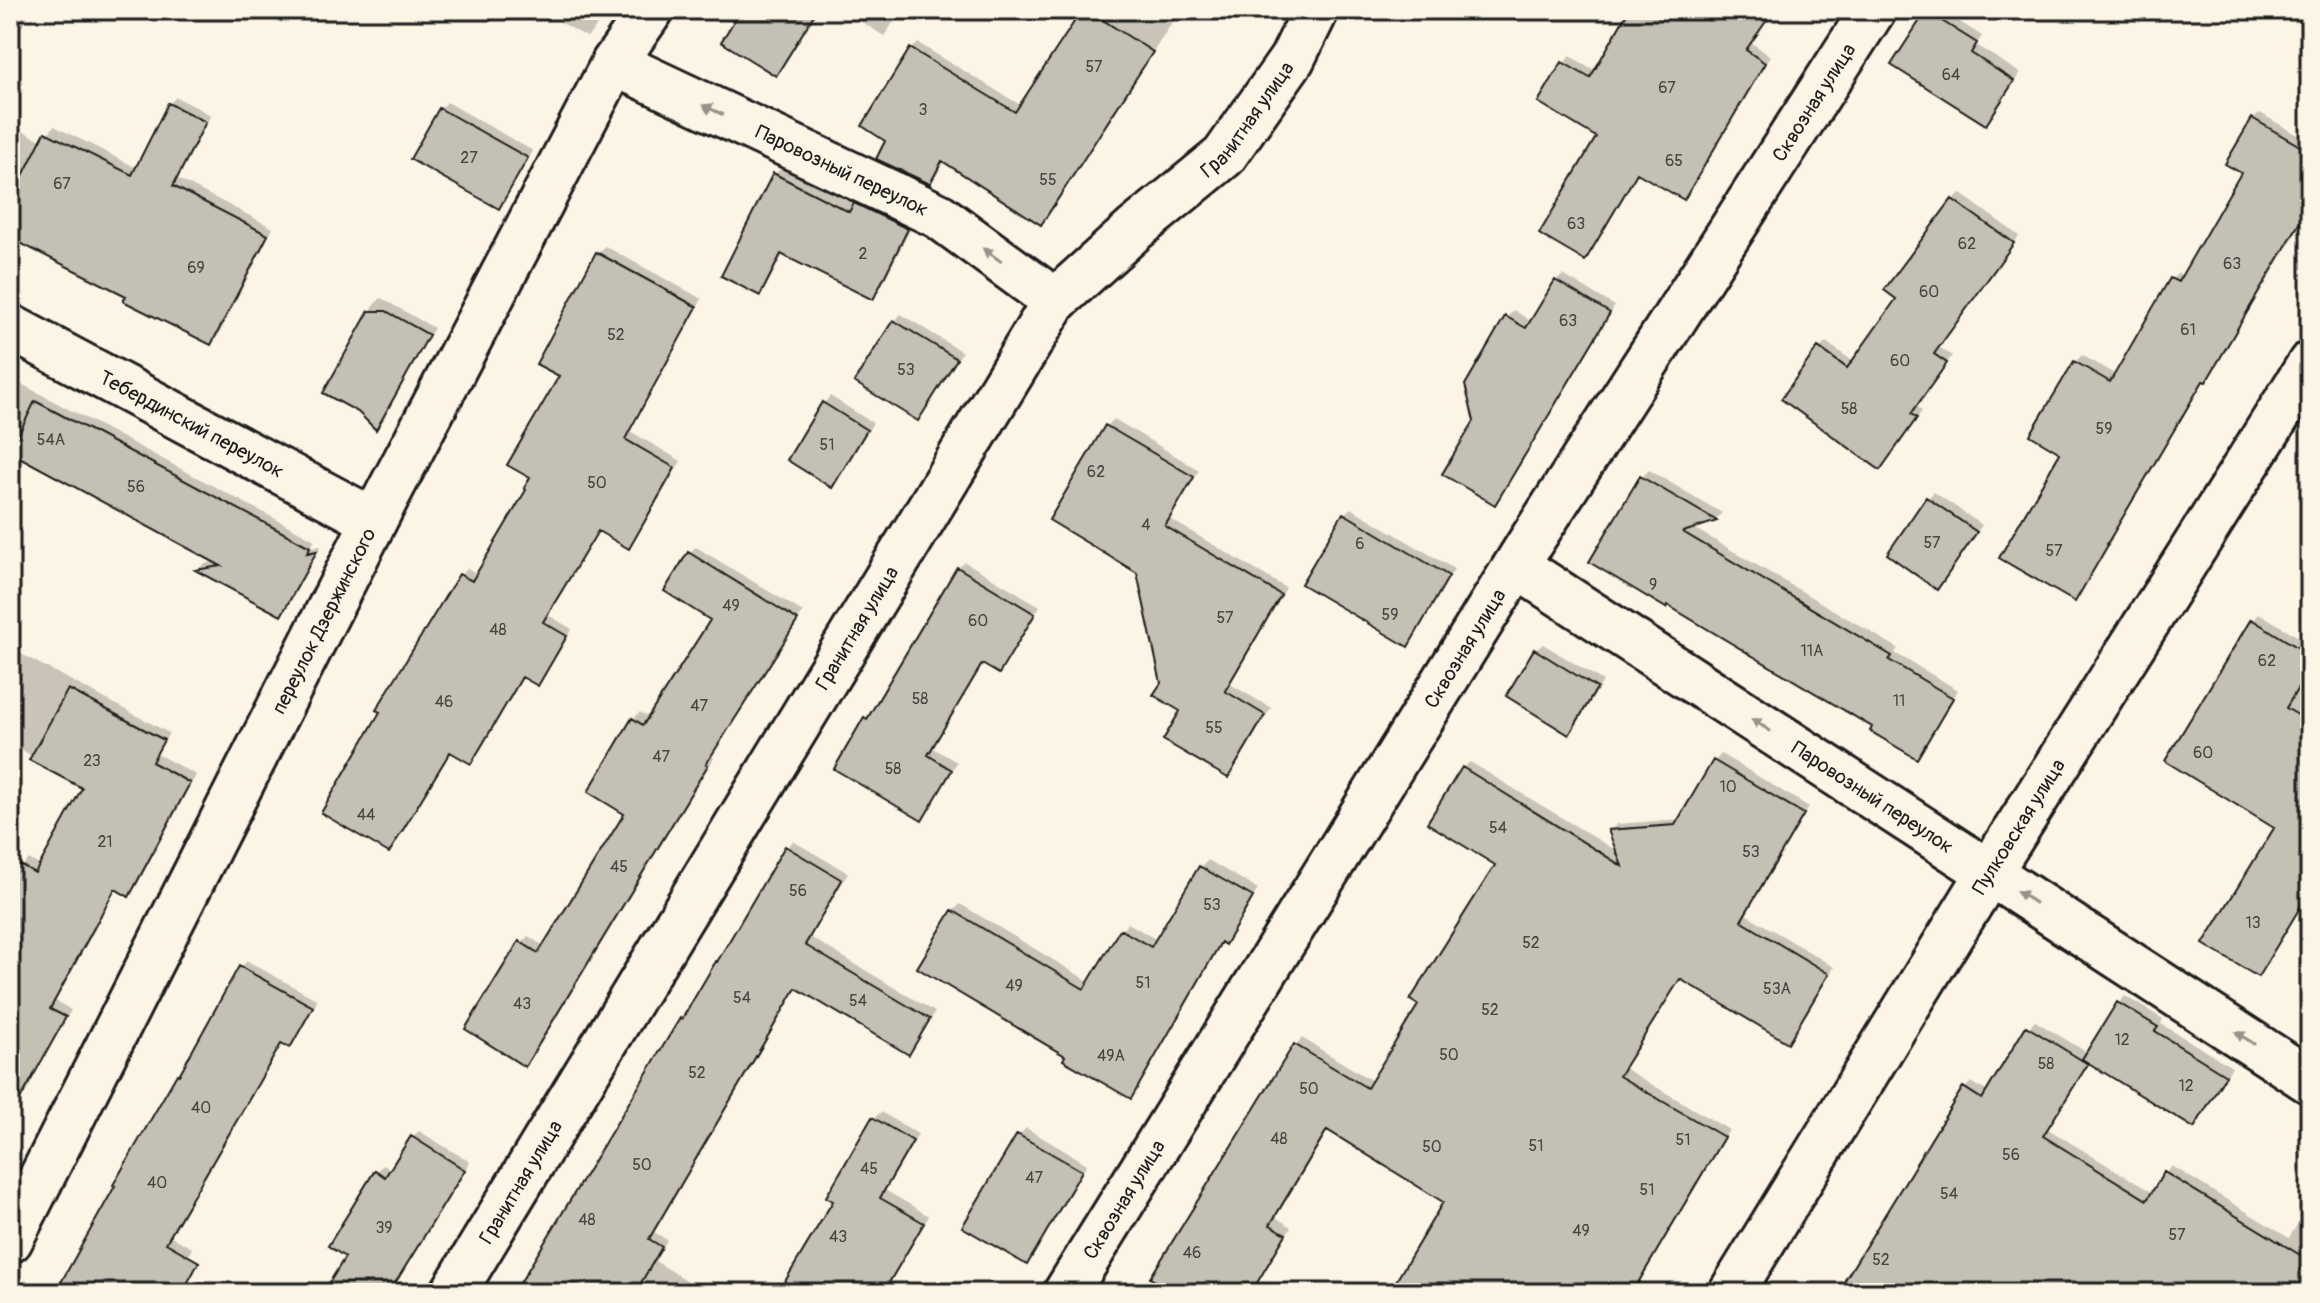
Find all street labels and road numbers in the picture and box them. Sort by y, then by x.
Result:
street label: Сквозная улица [1766,38,1861,166]
street label: Гранитная улица [1195,56,1299,183]
street label: Паровозный переулок [752,119,932,222]
street label: Тебердинский переулок [95,365,288,483]
street label: переулок Дзержинского [266,523,381,718]
street label: Гранитная улица [810,561,904,694]
street label: Сквозная улица [1418,584,1511,713]
street label: Паровозный переулок [1787,735,1958,859]
street label: Пулковская улица [1967,754,2070,899]
street label: Гранитная улица [473,1115,567,1248]
street label: Сквозная улица [1078,1135,1170,1264]

